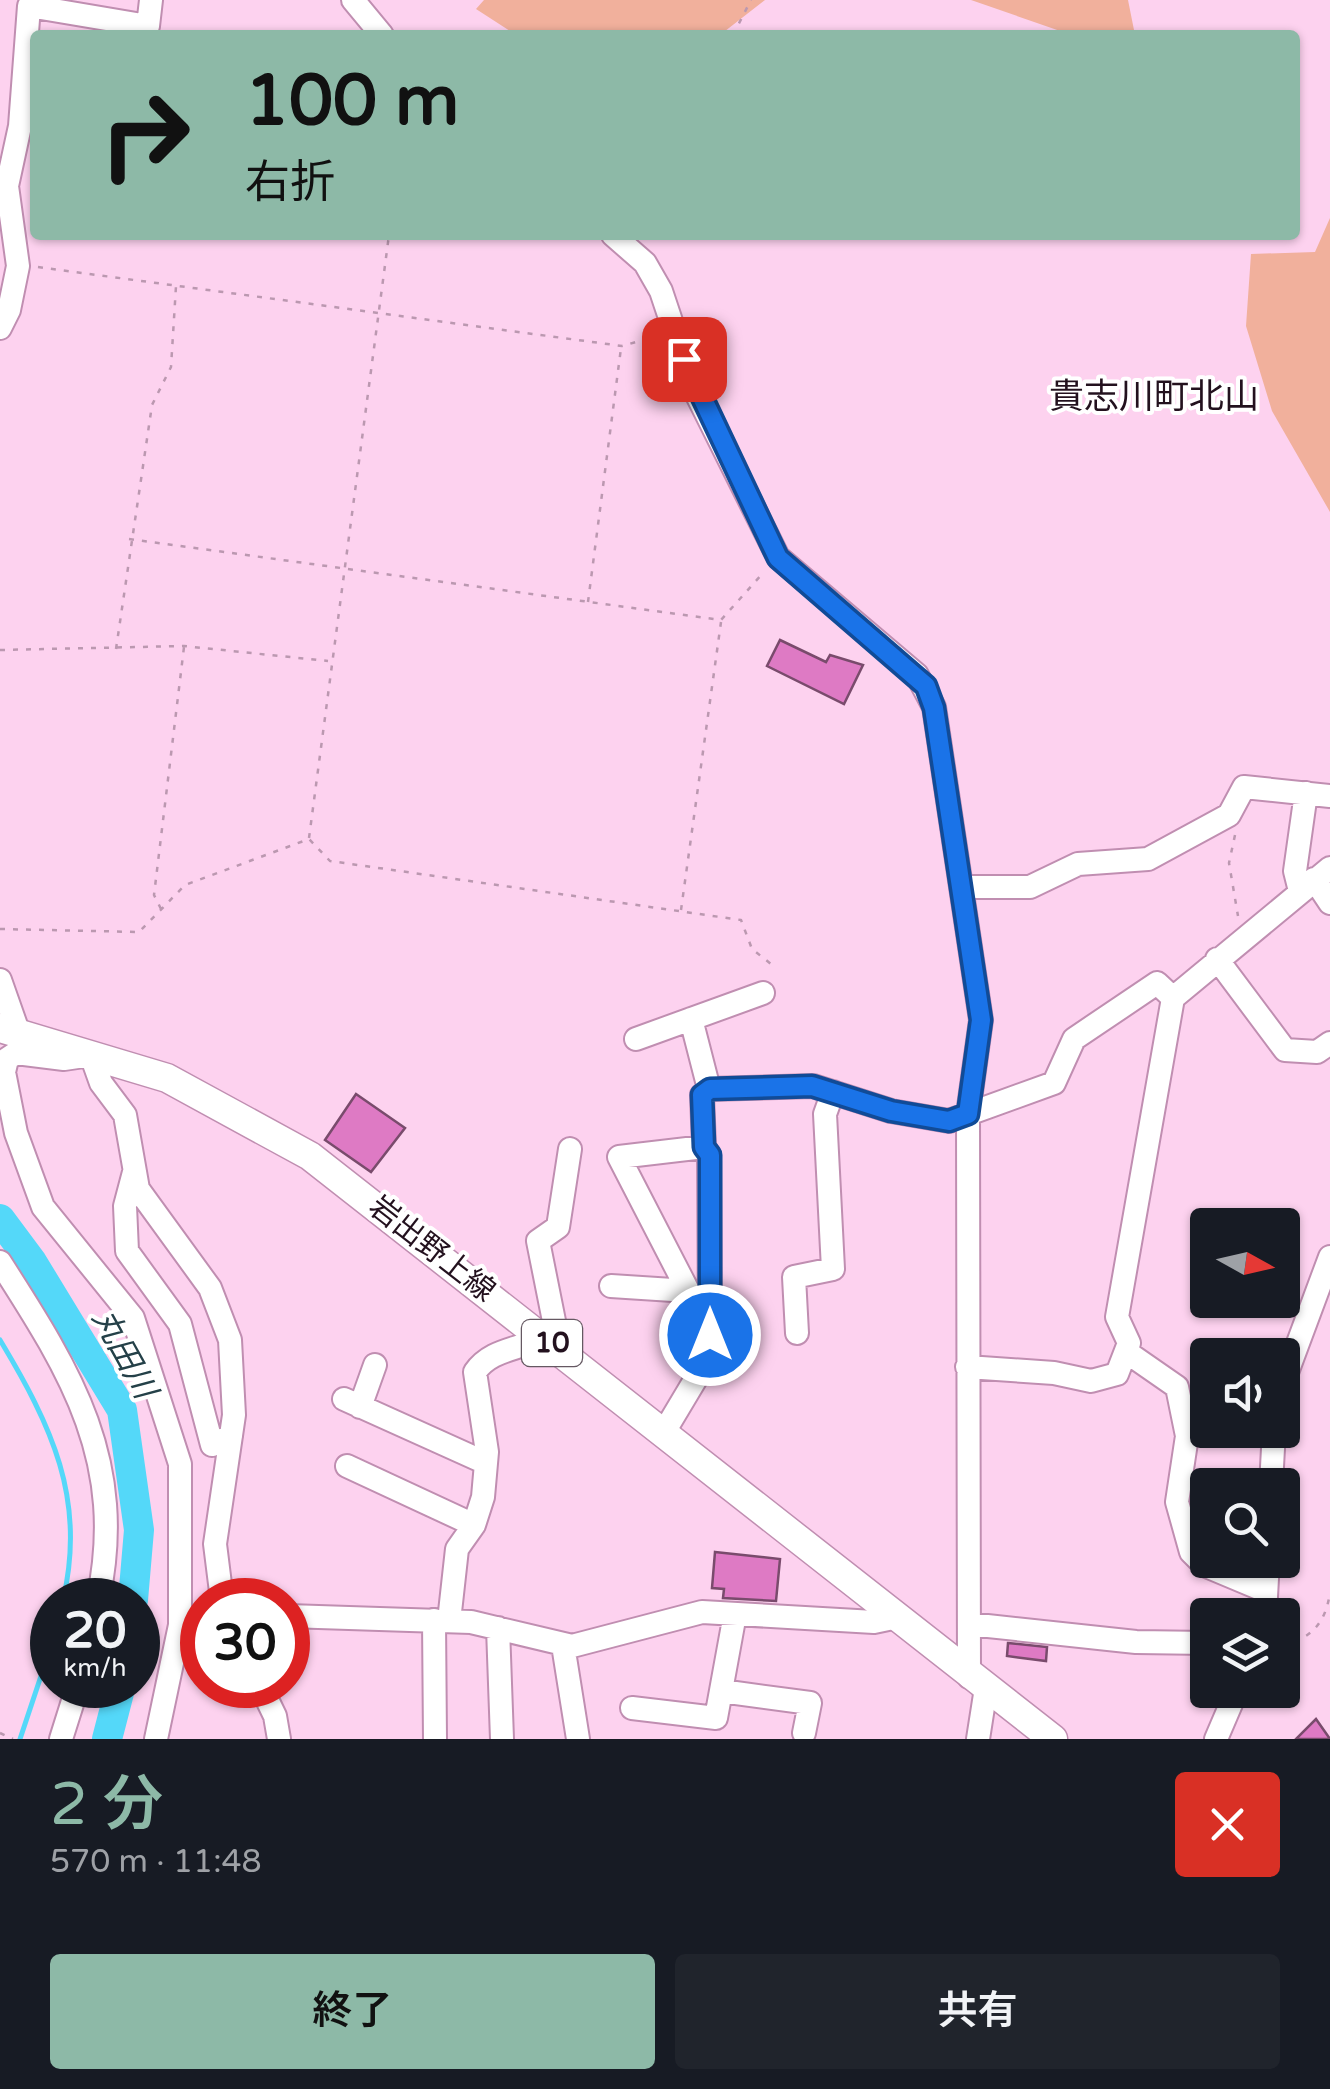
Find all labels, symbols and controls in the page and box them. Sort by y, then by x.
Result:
text: 100 m [245,60,459,144]
icon: right [80,70,210,200]
text: 右折 [245,156,335,210]
pin [642,317,727,402]
icon: arrive [657,332,712,387]
district label: 貴志川町北山 [1049,376,1259,418]
street label: 岩出野上線 [362,1188,502,1310]
north arrow [1190,1208,1300,1318]
map controls [1190,1208,1300,1708]
position arrow [658,1283,762,1387]
water label: 丸田川 [84,1303,165,1408]
road number: 10 [522,1320,582,1366]
button: sound [1190,1338,1300,1448]
button: search [1190,1468,1300,1578]
speed limit sign: 30 [180,1578,310,1708]
button: layers [1190,1598,1300,1708]
text: 20 [64,1601,126,1661]
text: km/h [64,1653,126,1683]
text: 2 分 [50,1769,163,1841]
button: close [1175,1772,1280,1877]
text: 570 m · 11:48 [50,1843,262,1881]
button: 終了 [50,1954,655,2069]
button: 共有 [675,1954,1280,2069]

